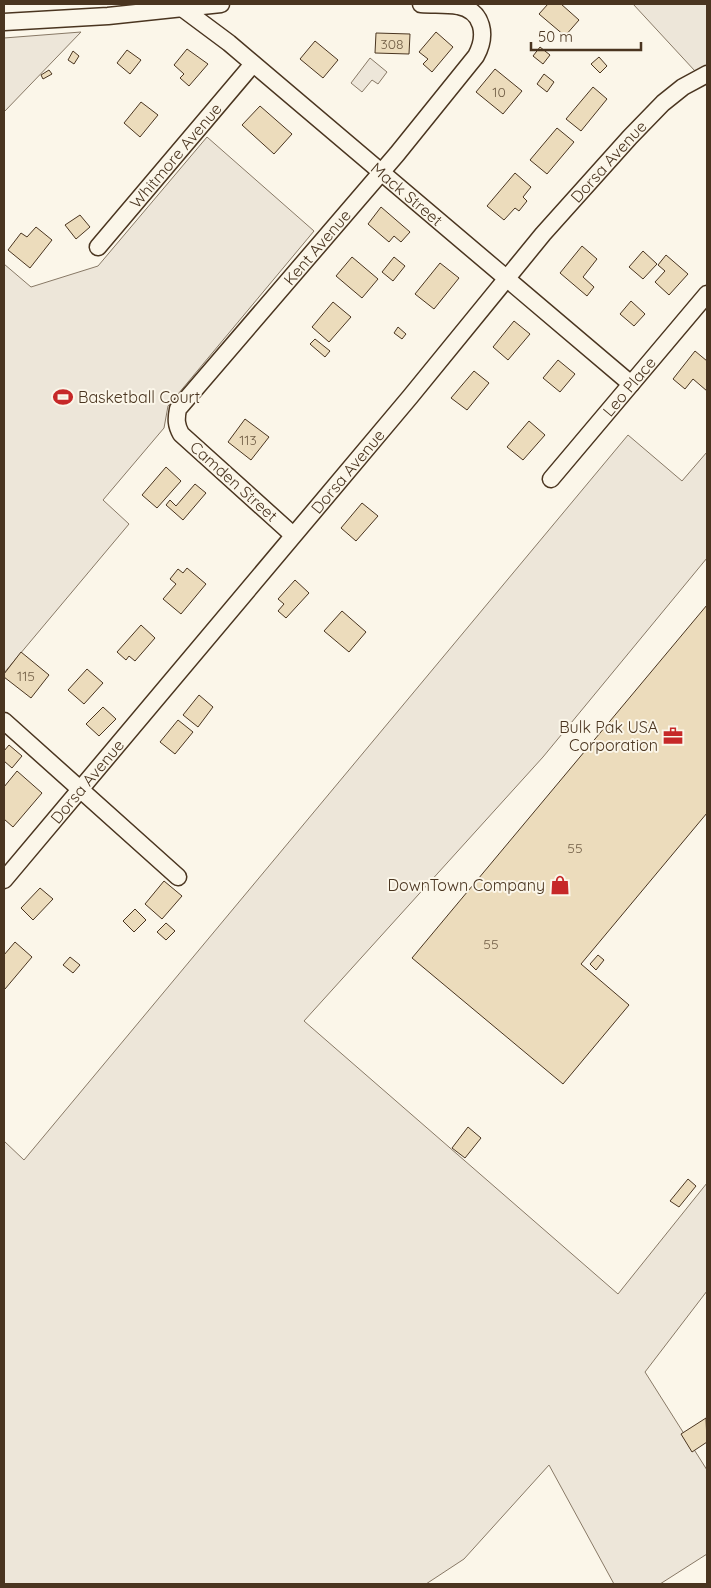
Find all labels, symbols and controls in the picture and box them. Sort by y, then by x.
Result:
scale bar [531,20,641,52]
text: 50 m [538,27,573,46]
house number: 308 [380,35,404,53]
house number: 10 [492,83,506,101]
street label: Whitmore Avenue [125,99,226,212]
street label: Dorsa Avenue [566,116,651,207]
street label: Mack Street [367,158,447,230]
street label: Kent Avenue [279,205,355,289]
street label: Leo Place [598,353,660,420]
sports icon: Basketball Court [52,386,74,408]
place label: Basketball Court [78,387,200,407]
street label: Dorsa Avenue [307,425,389,517]
house number: 113 [239,431,257,449]
street label: Camden Street [186,436,282,526]
house number: 115 [17,667,35,685]
place label: Bulk Pak USA Corporation [559,717,658,755]
office icon: Bulk Pak USA Corporation [662,725,684,747]
street label: Dorsa Avenue [46,735,128,827]
house number: 55 [567,839,583,857]
shop icon: DownTown Company [549,874,571,896]
place label: DownTown Company [387,875,545,895]
house number: 55 [483,935,499,953]

